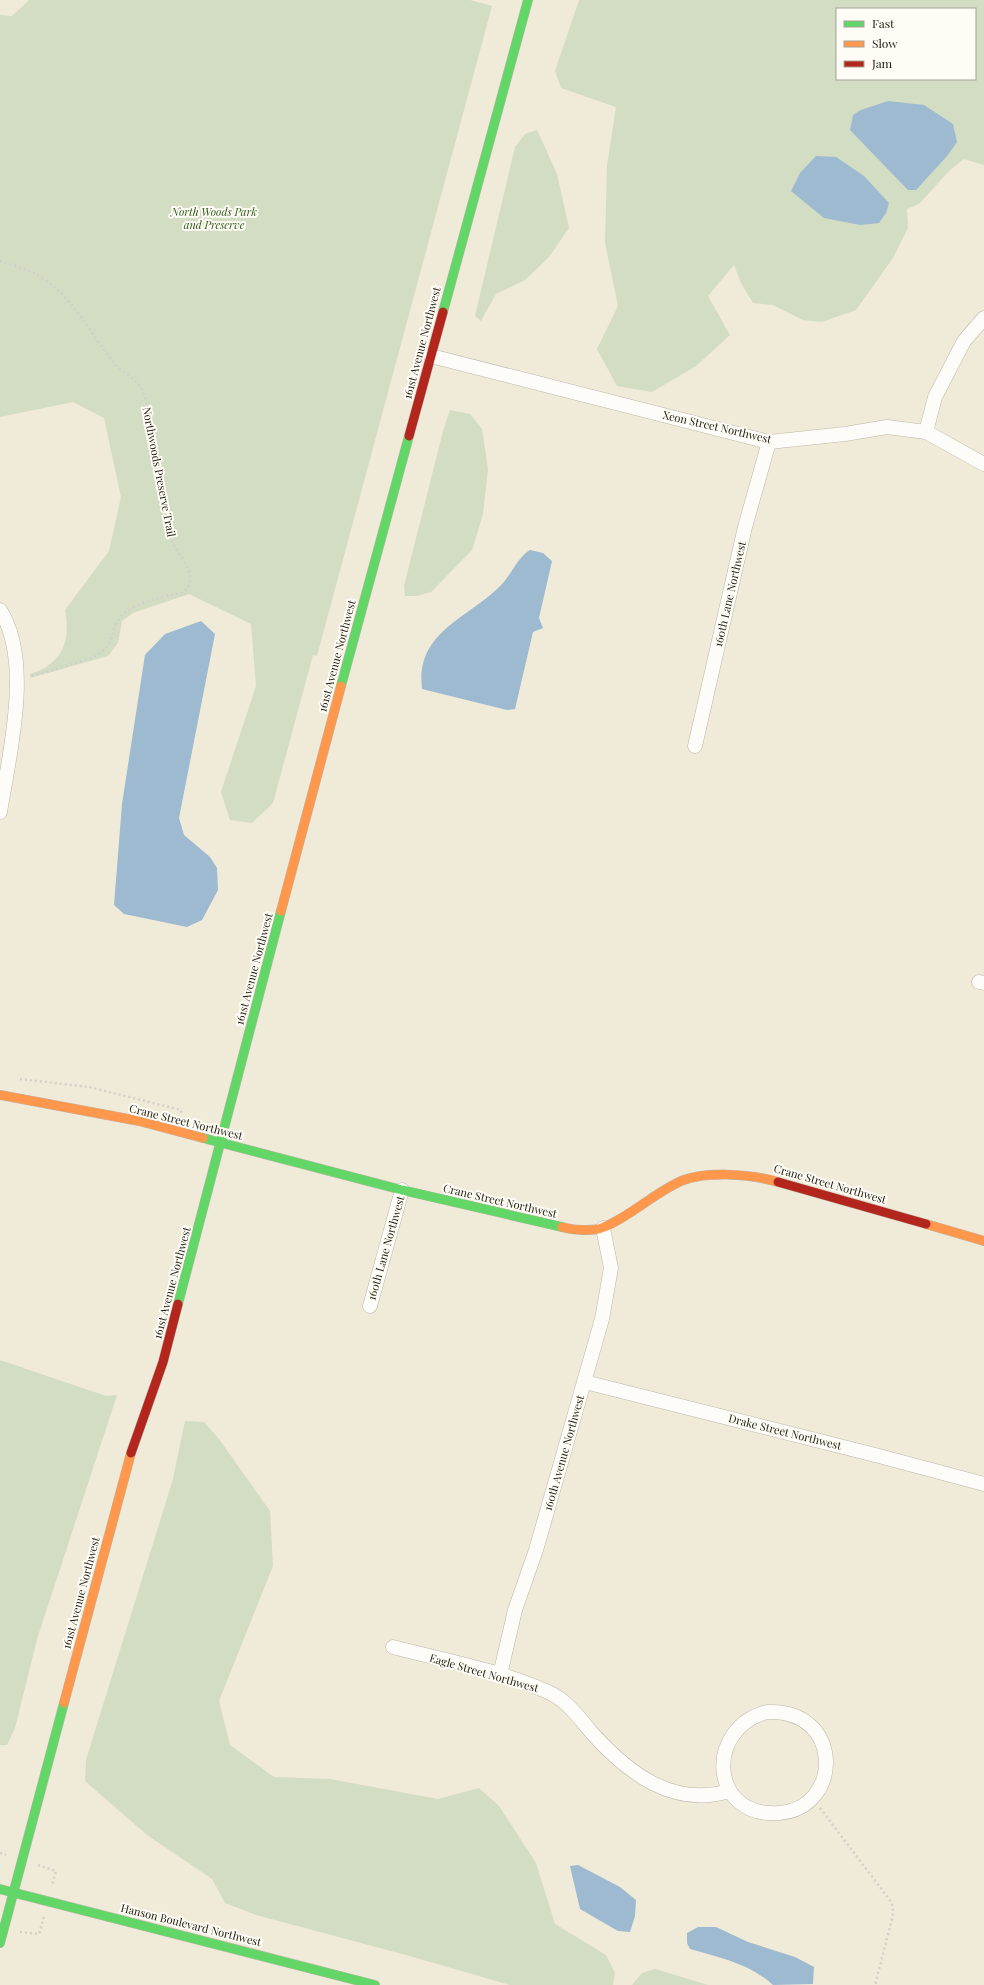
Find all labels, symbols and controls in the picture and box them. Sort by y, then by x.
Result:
legend [836,8,976,80]
text: Fast [872,15,895,31]
text: Slow [872,35,898,51]
text: Jam [871,55,893,71]
park label: North Woods Park and Preserve [170,204,257,232]
street label: 161st Avenue Northwest [399,285,444,401]
street label: Northwoods Preserve Trail [140,406,179,538]
street label: Xeon Street Northwest [661,407,773,446]
street label: 160th Lane Northwest [710,540,749,648]
street label: 161st Avenue Northwest [314,598,359,714]
street label: 161st Avenue Northwest [231,911,276,1027]
street label: Crane Street Northwest [128,1100,245,1143]
street label: Crane Street Northwest [772,1160,888,1207]
street label: Crane Street Northwest [442,1180,559,1221]
street label: 160th Lane Northwest [363,1194,408,1302]
street label: 161st Avenue Northwest [149,1225,194,1341]
street label: 160th Avenue Northwest [540,1393,587,1512]
street label: Drake Street Northwest [727,1410,843,1453]
street label: 161st Avenue Northwest [58,1535,103,1651]
street label: Eagle Street Northwest [428,1650,541,1695]
street label: Hanson Boulevard Northwest [119,1900,263,1949]

